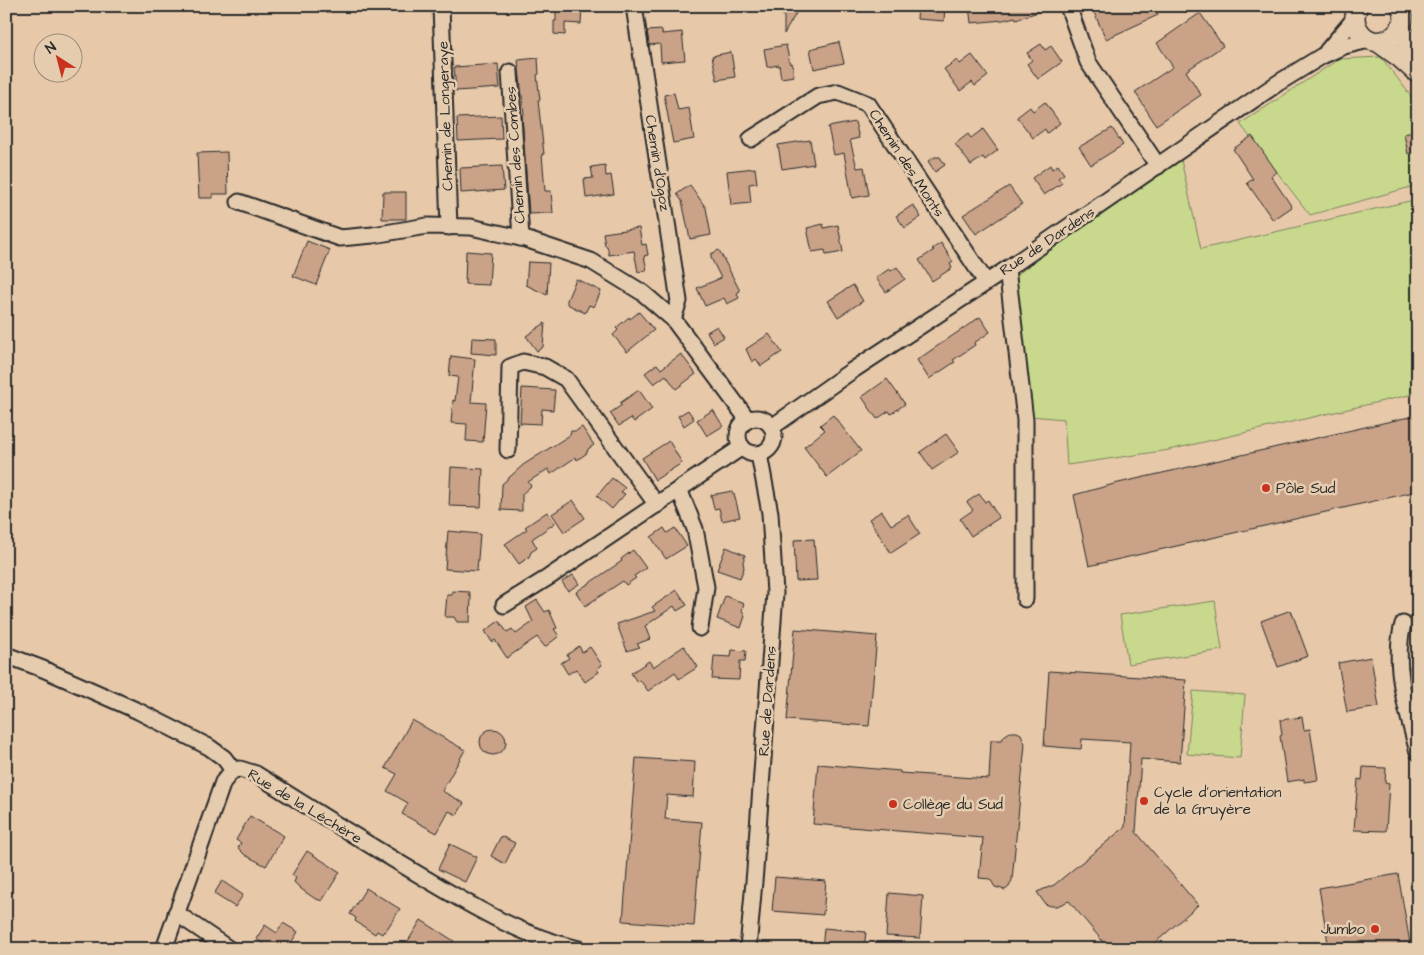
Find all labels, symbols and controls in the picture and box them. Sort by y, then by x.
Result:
north arrow [32,32,82,82]
text: N [42,37,61,59]
street label: Chemin de Longeraye [432,41,460,191]
street label: Chemin des Combes [500,85,531,224]
street label: Chemin des Monts [864,105,950,222]
street label: Chemin d'Ogoz [639,113,676,214]
street label: Rue de Dardens [996,201,1099,281]
place label: Pôle Sud [1276,478,1336,499]
marker: Pôle Sud [1260,482,1272,494]
street label: Rue de Dardens [753,645,782,757]
street label: Rue de la Léchère [244,764,366,849]
place label: Cycle d'orientation de la Gruyère [1154,782,1282,821]
place label: Collège du Sud [903,794,1003,816]
marker: Cycle d'orientation de la Gruyère [1138,795,1150,807]
marker: Collège du Sud [887,798,899,810]
place label: Jumbo [1321,919,1366,940]
marker: Jumbo [1369,923,1381,935]

